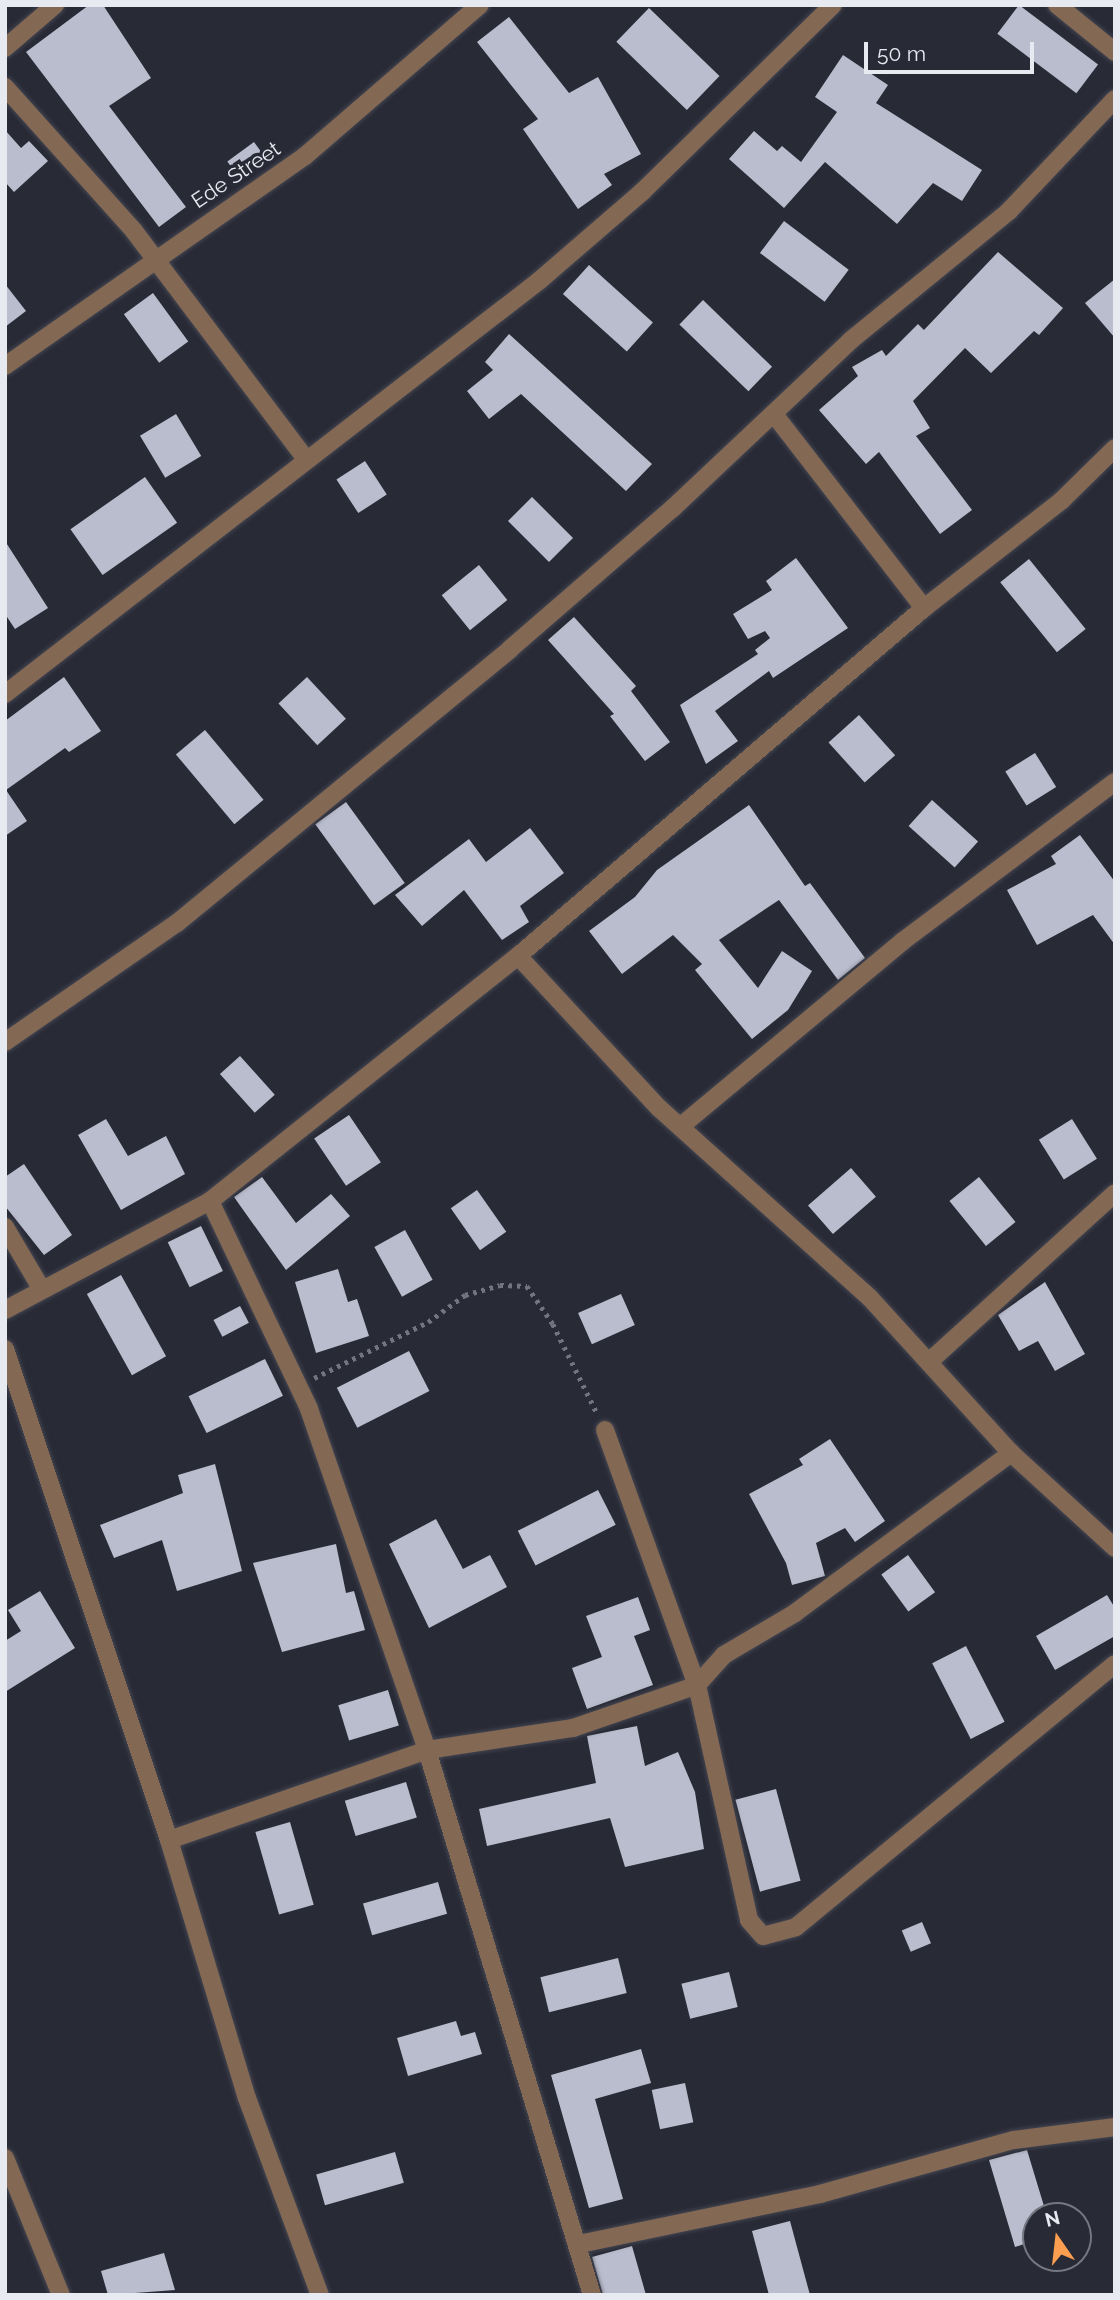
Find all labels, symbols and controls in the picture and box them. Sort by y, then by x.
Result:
scale bar [868,28,1038,72]
text: 50 m [877,41,926,66]
street label: Ede Street [187,136,285,214]
north arrow [1022,2202,1092,2272]
text: N [1043,2206,1062,2231]

